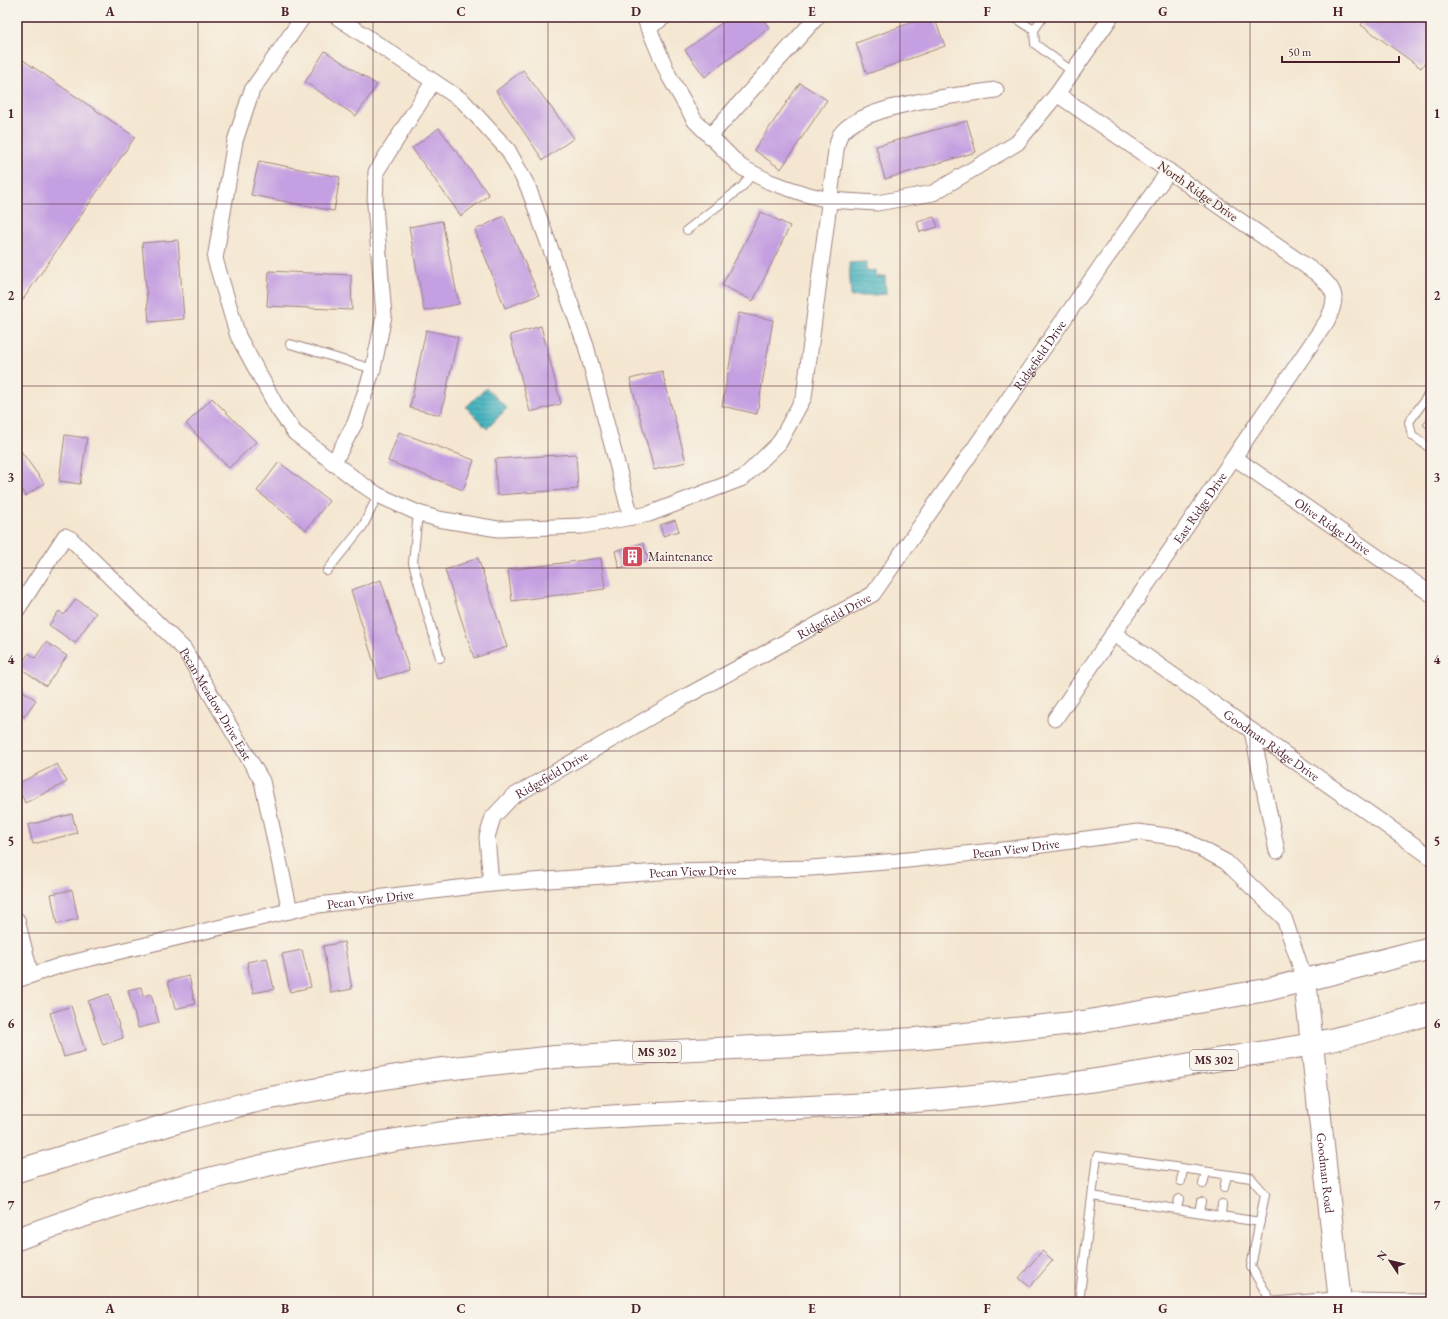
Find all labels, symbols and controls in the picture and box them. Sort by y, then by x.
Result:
text: A [104,3,115,20]
text: B [281,3,289,20]
text: C [456,3,466,20]
text: D [631,3,641,20]
text: E [808,3,816,20]
text: F [983,3,991,20]
text: G [1158,3,1168,20]
text: H [1333,3,1344,20]
scale bar [1282,38,1399,64]
text: 50 m [1288,44,1312,60]
text: 1 [8,105,15,122]
text: 1 [1434,105,1441,122]
street label: North Ridge Drive [1154,157,1242,225]
text: 2 [8,287,15,304]
text: 2 [1434,287,1441,304]
street label: Ridgefield Drive [1009,316,1069,393]
street label: East Ridge Drive [1169,468,1230,547]
text: 3 [8,469,15,486]
text: 3 [1434,469,1441,486]
street label: Olive Ridge Drive [1291,493,1374,558]
building icon: Maintenance [619,543,645,569]
place label: Maintenance [648,548,713,565]
street label: Ridgefield Drive [794,588,874,643]
street label: Pecan Meadow Drive East [176,644,256,763]
text: 4 [8,651,15,668]
text: 4 [1434,651,1441,668]
street label: Goodman Ridge Drive [1220,705,1323,784]
street label: Ridgefield Drive [512,746,591,802]
text: 5 [8,833,14,850]
text: 5 [1434,833,1440,850]
street label: Pecan View Drive [972,834,1060,862]
street label: Pecan View Drive [649,861,737,881]
street label: Pecan View Drive [326,885,415,912]
text: 6 [8,1015,15,1032]
text: 6 [1434,1015,1441,1032]
road number: MS 302 [633,1042,681,1062]
road number: MS 302 [1190,1050,1238,1070]
street label: Goodman Road [1313,1132,1339,1214]
text: 7 [8,1197,15,1214]
text: 7 [1434,1197,1441,1214]
north arrow [1370,1241,1410,1281]
text: N [1374,1248,1390,1263]
text: A [104,1300,115,1317]
text: B [281,1300,289,1317]
text: C [456,1300,466,1317]
text: D [631,1300,641,1317]
text: E [808,1300,816,1317]
text: F [983,1300,991,1317]
text: G [1158,1300,1168,1317]
text: H [1333,1300,1344,1317]

